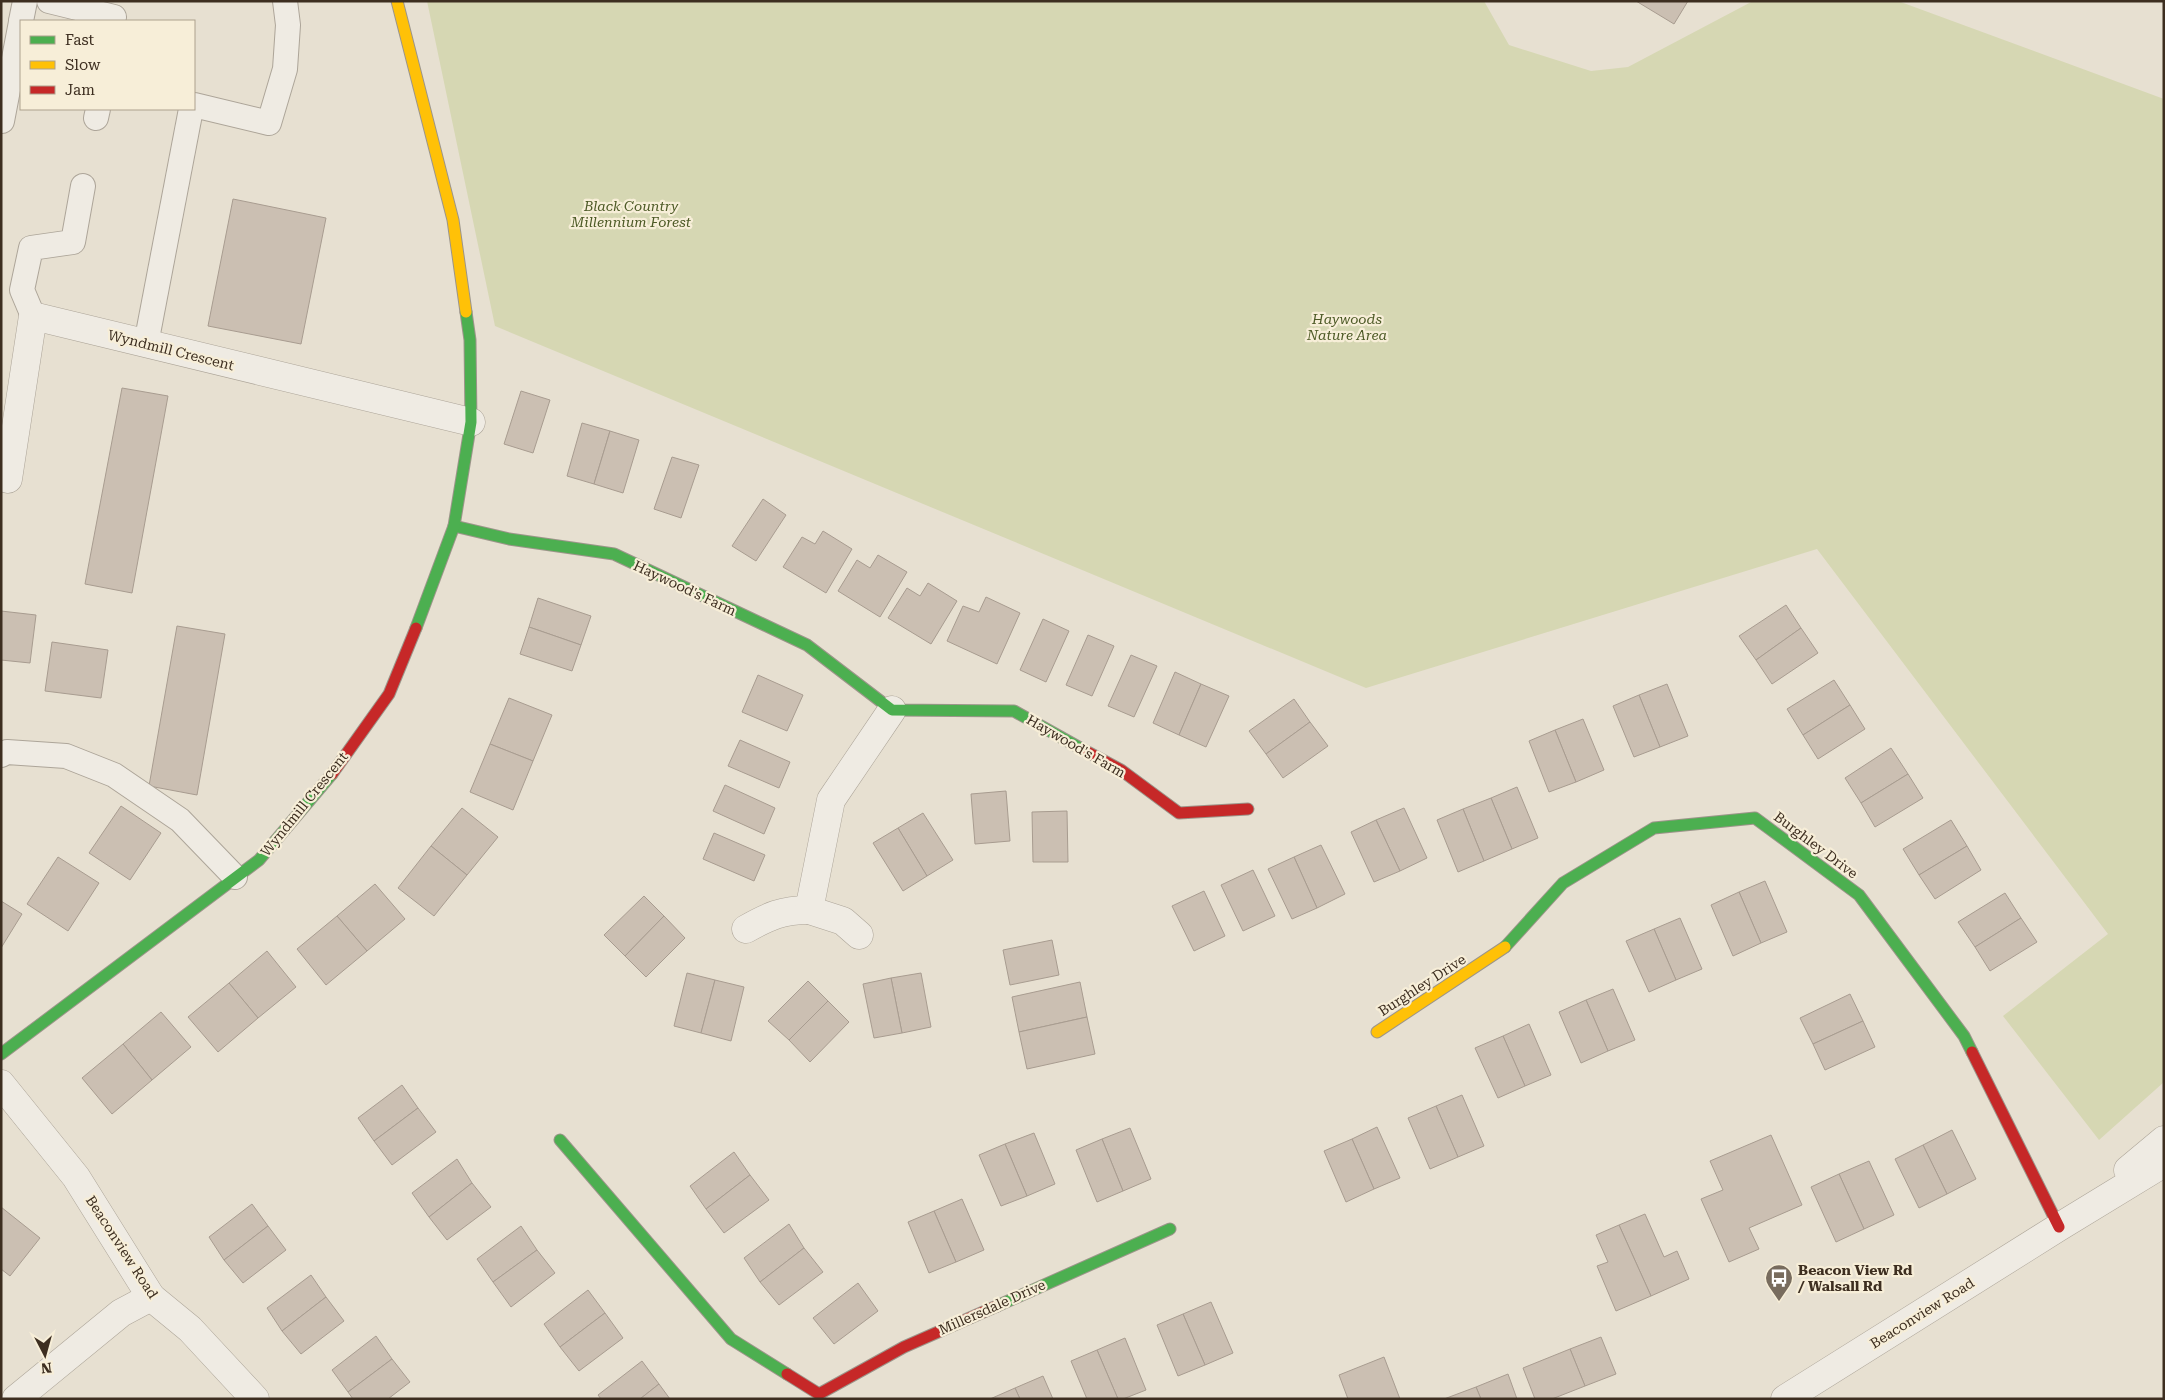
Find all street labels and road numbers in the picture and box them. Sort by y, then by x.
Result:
street label: Wyndmill Crescent [106,327,236,373]
street label: Haywood's Farm [631,557,739,619]
street label: Haywood's Farm [1024,711,1128,781]
street label: Wyndmill Crescent [257,749,351,859]
street label: Burghley Drive [1771,808,1861,882]
street label: Burghley Drive [1375,951,1469,1019]
street label: Beaconview Road [83,1193,161,1301]
street label: Beaconview Road [1867,1275,1977,1351]
street label: Millersdale Drive [936,1276,1048,1338]

